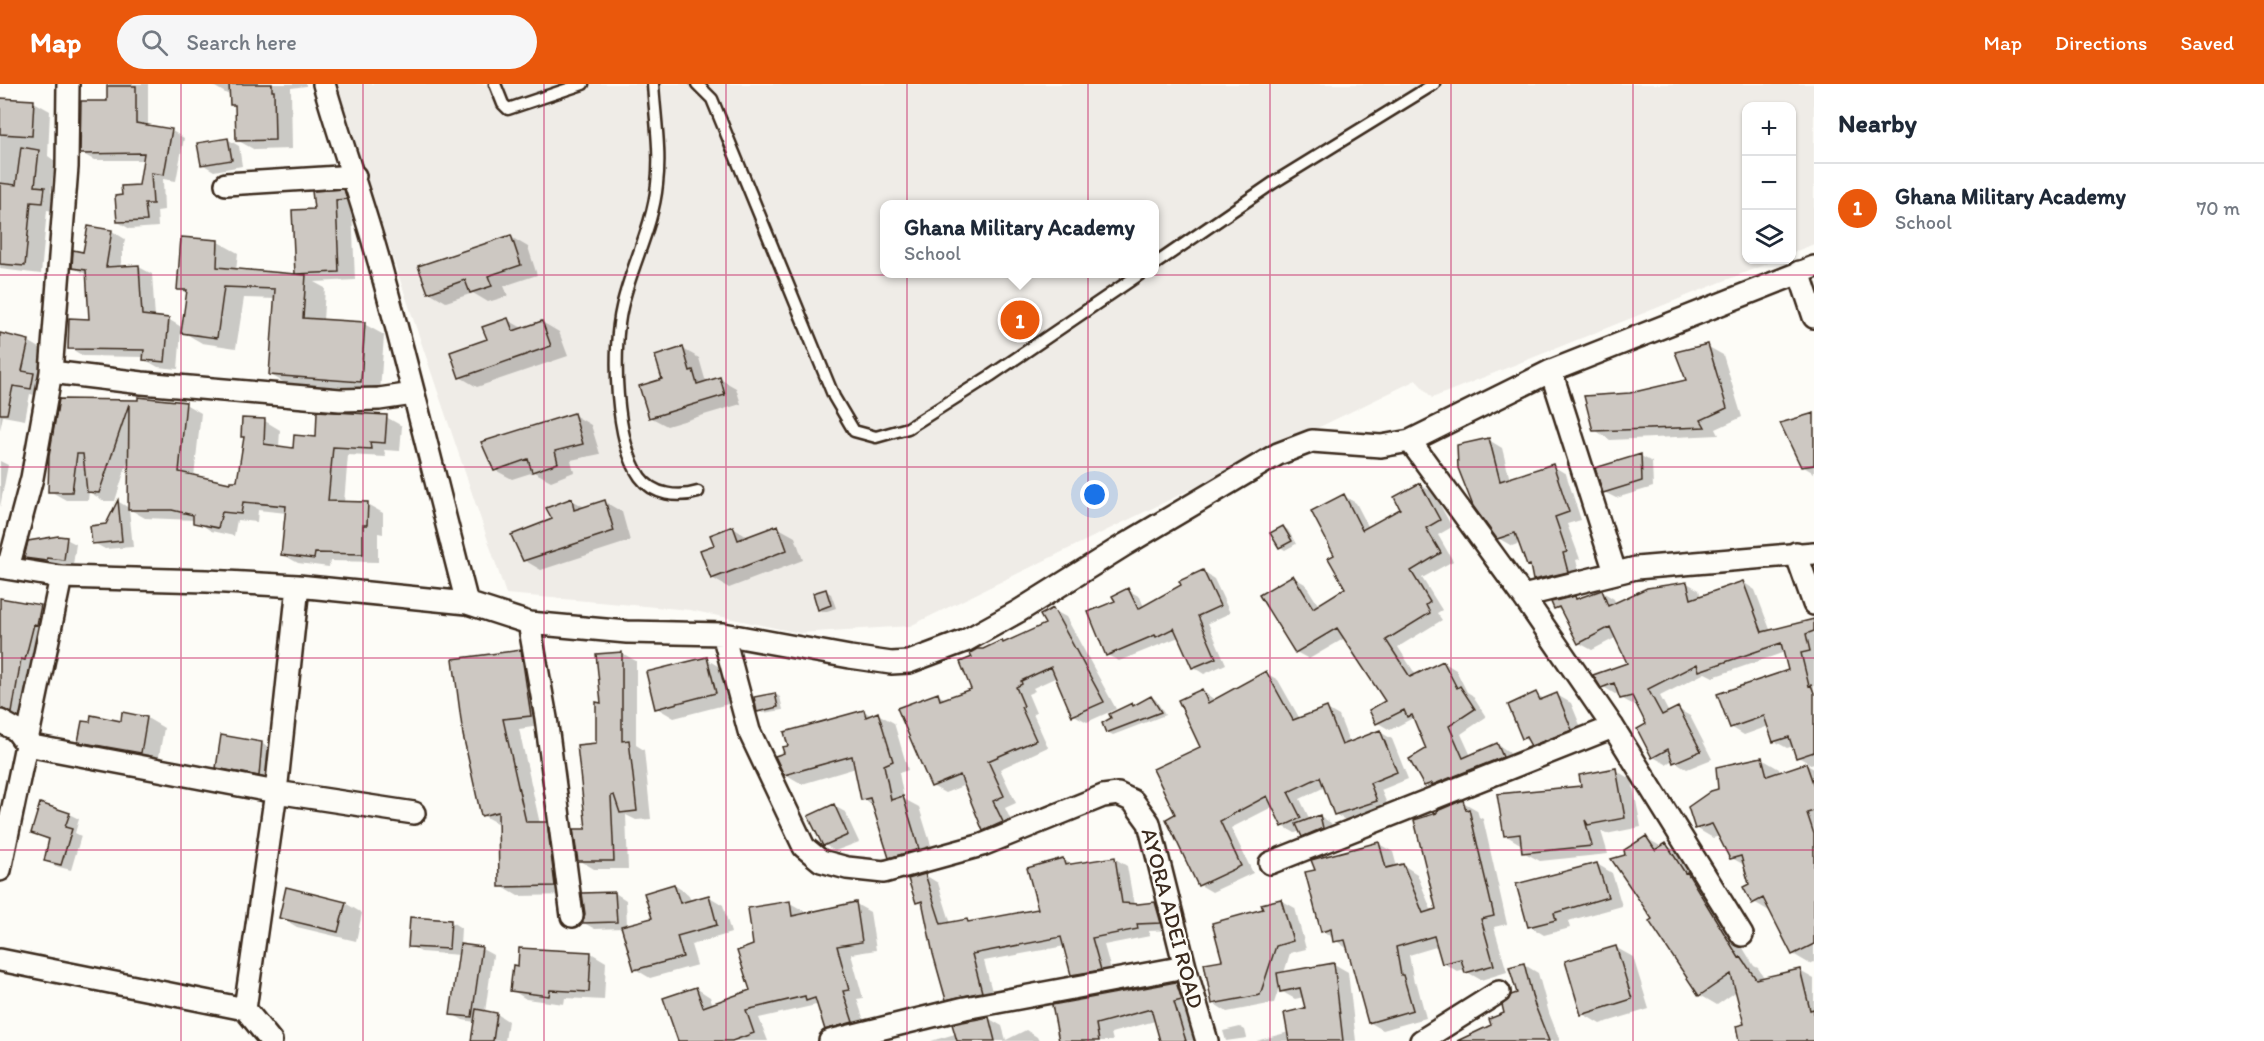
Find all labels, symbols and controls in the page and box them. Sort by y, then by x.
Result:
search box [117,15,537,69]
text: Map [30,25,81,59]
icon: search [138,26,171,59]
text: Search here [186,29,297,56]
text: Map [1984,30,2022,55]
text: Directions [2055,30,2147,55]
text: Saved [2180,30,2234,55]
map controls [1742,102,1796,264]
button: + [1742,102,1796,156]
text: Nearby [1838,107,1917,139]
button: − [1742,156,1796,210]
text: Ghana Military Academy [1895,183,2126,210]
text: 1 [1853,196,1862,220]
text: 70 m [2196,196,2240,220]
popup [880,200,1159,278]
button: layers [1742,210,1796,264]
text: School [1895,210,1952,234]
text: Ghana Military Academy [904,214,1135,241]
text: School [904,241,961,265]
pin: 1 [1000,298,1040,342]
your location [1080,480,1109,509]
street label: AYORA ADEI ROAD [1135,825,1210,1011]

